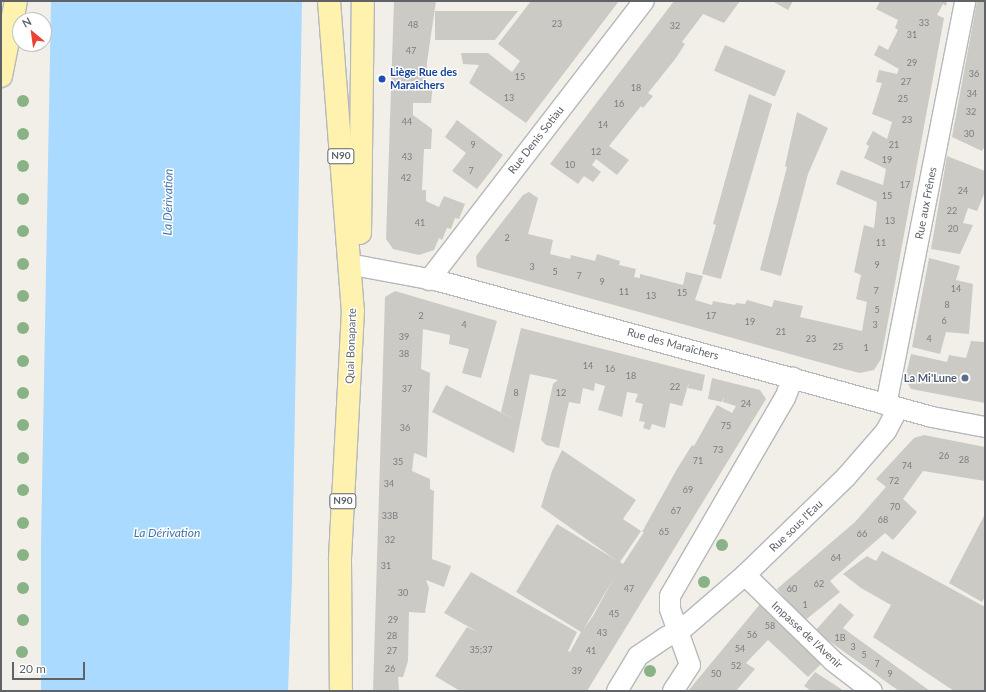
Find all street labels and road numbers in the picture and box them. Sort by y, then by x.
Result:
street label: Rue Denis Sotiau [505,104,567,176]
road number: N90 [327,148,355,164]
street label: Rue aux Frênes [913,166,939,240]
street label: Quai Bonaparte [343,308,359,384]
street label: Rue des Maraîchers [626,325,720,363]
road number: N90 [329,493,357,509]
street label: Rue sous l'Eau [767,497,825,555]
street label: Impasse de l'Avenir [769,599,845,671]

